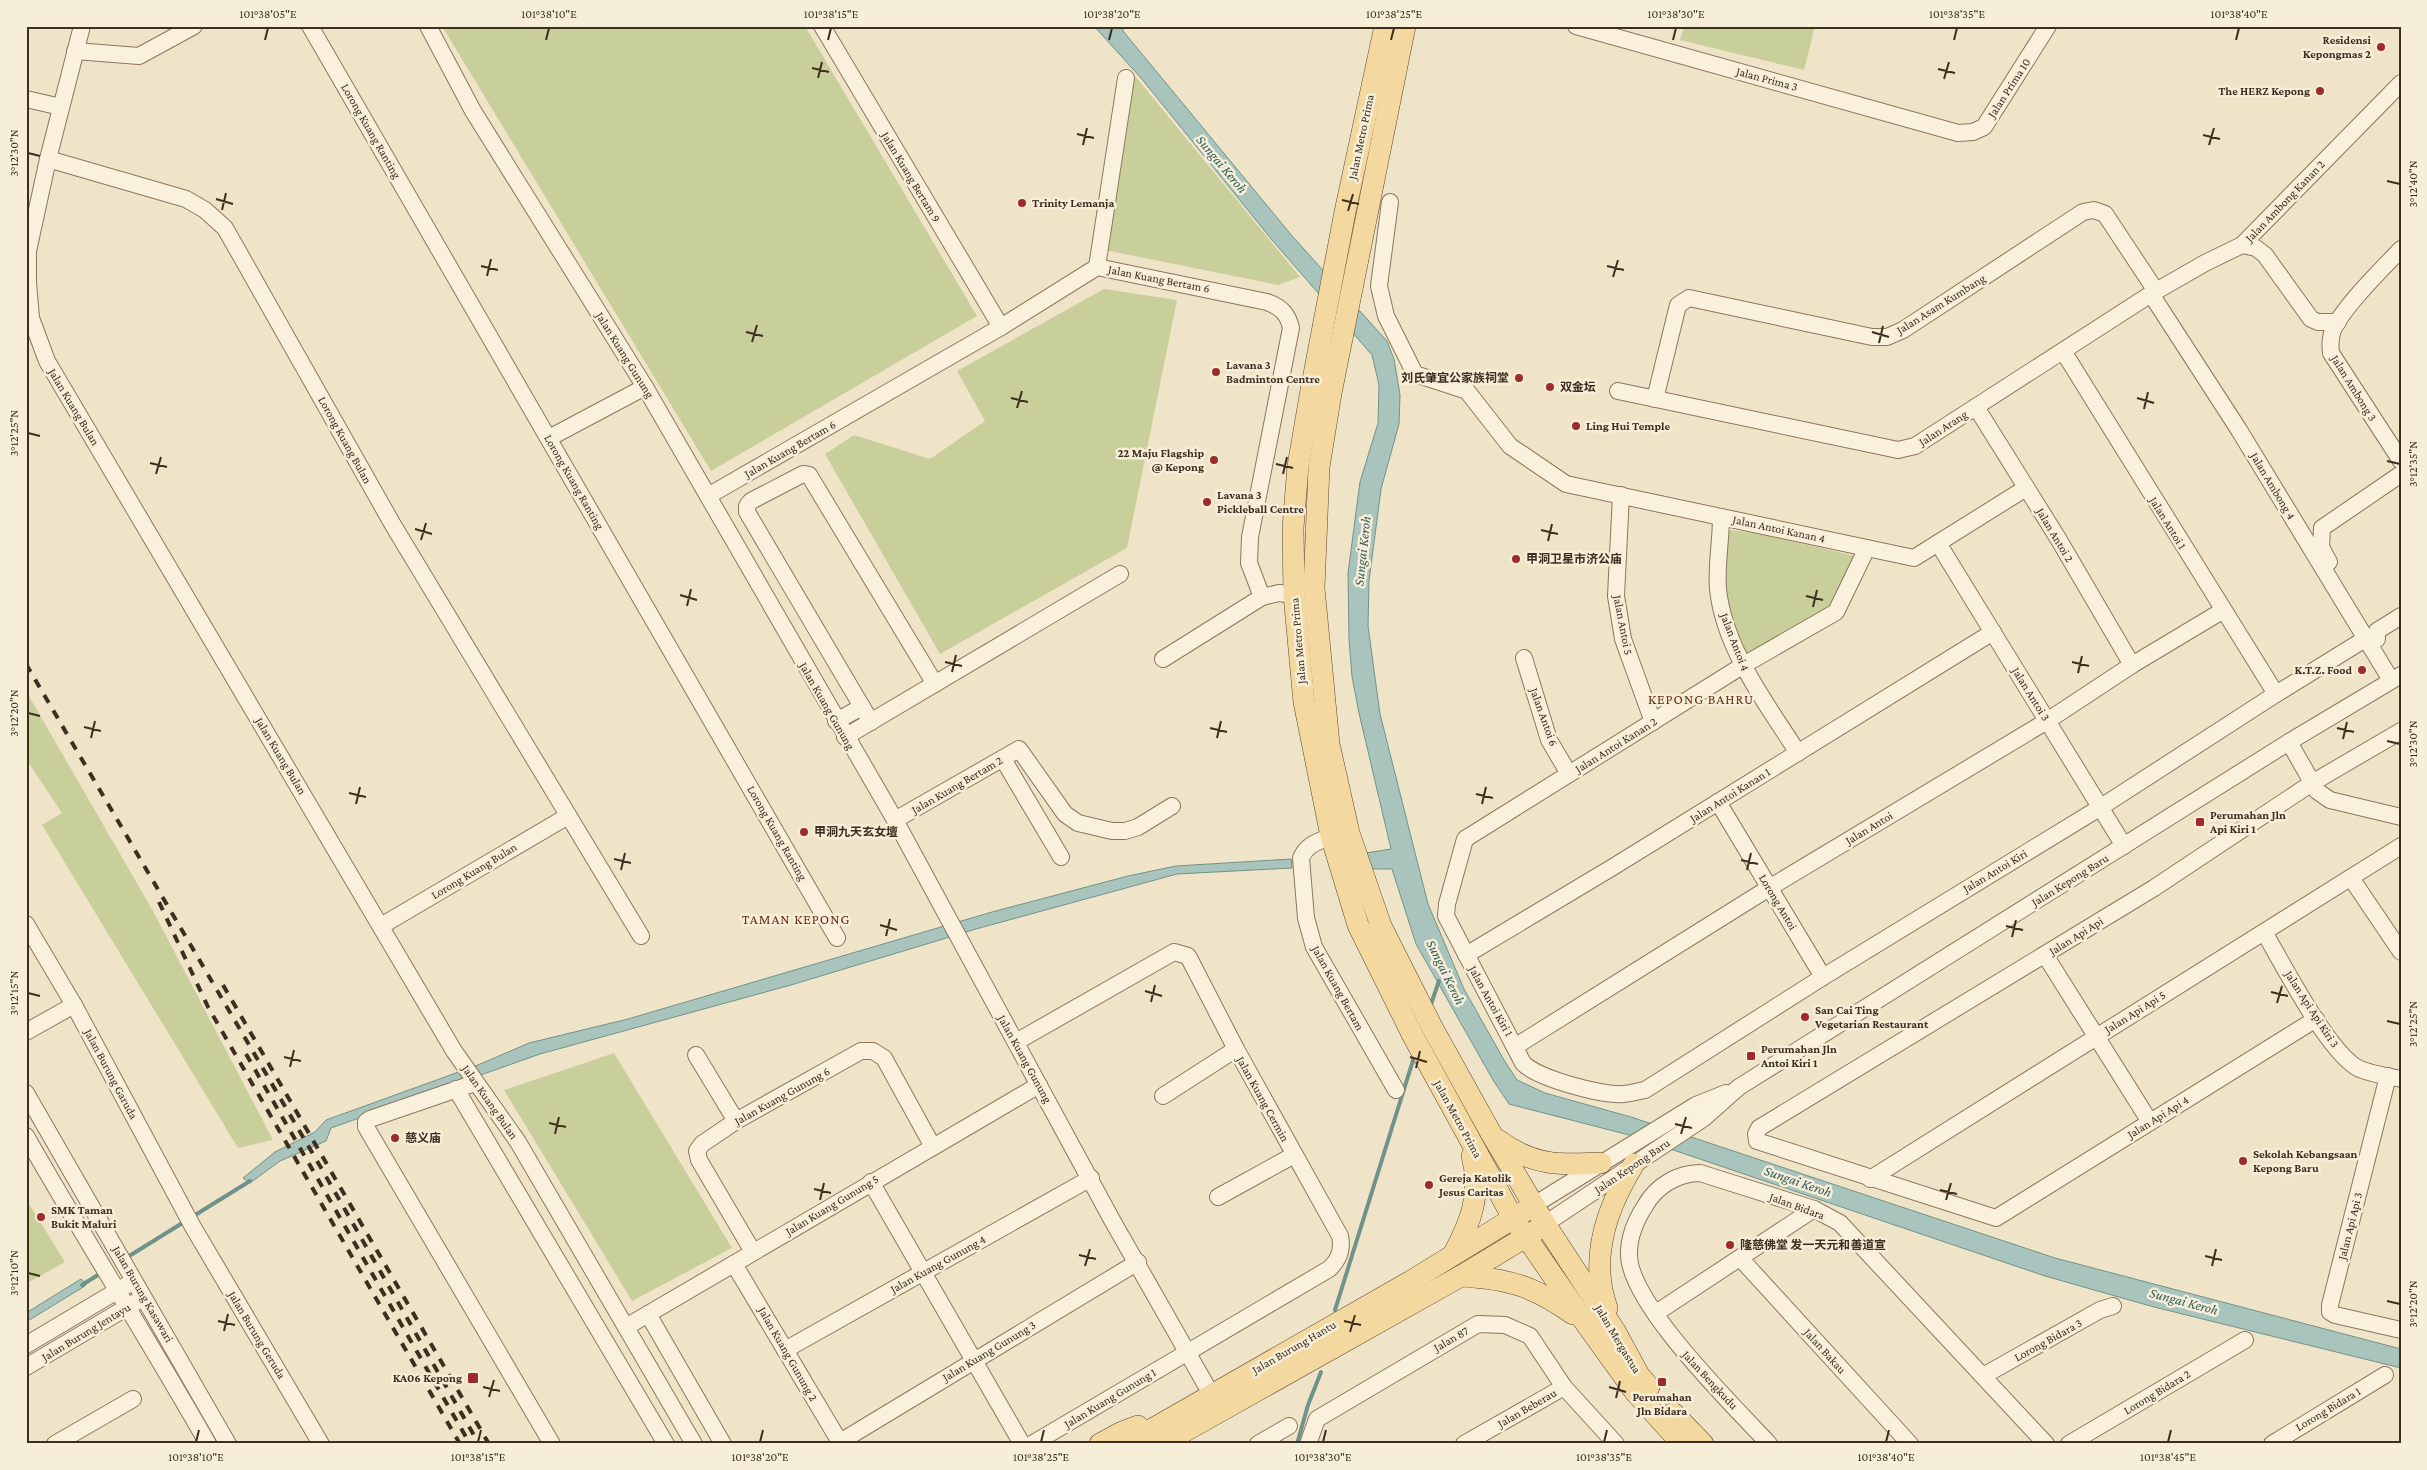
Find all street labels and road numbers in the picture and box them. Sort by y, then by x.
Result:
street label: Jalan Prima 10 [1984,55,2034,121]
street label: Jalan Prima 3 [1734,64,1800,94]
street label: Lorong Kuang Ranting [338,81,404,181]
street label: Jalan Metro Prima [1345,93,1377,182]
street label: Jalan Kuang Bertam 9 [878,128,944,225]
street label: Jalan Ambong Kanan 2 [2242,157,2328,246]
street label: Jalan Kuang Bertam 6 [1106,262,1211,296]
street label: Jalan Asam Kumbang [1893,271,1988,338]
street label: Jalan Kuang Gunung [592,309,657,401]
street label: Jalan Ambong 3 [2328,352,2380,424]
street label: Jalan Kuang Bulan [45,365,103,449]
street label: Lorong Kuang Bulan [315,394,375,487]
street label: Jalan Arang [1915,407,1970,449]
street label: Jalan Kuang Bertam 6 [741,417,838,481]
street label: Lorong Kuang Ranting [541,432,607,532]
street label: Jalan Ambong 4 [2247,449,2298,522]
street label: Jalan Antoi 1 [2146,493,2190,552]
street label: Jalan Antoi 2 [2033,505,2077,565]
street label: Jalan Antoi Kanan 4 [1731,512,1827,546]
street label: Jalan Antoi 5 [1610,593,1636,656]
street label: Jalan Metro Prima [1287,597,1309,686]
street label: Jalan Antoi 4 [1717,610,1752,673]
street label: Jalan Kuang Gunung [796,659,858,752]
street label: Jalan Antoi 3 [2008,664,2053,724]
street label: Jalan Antoi 6 [1527,685,1561,748]
street label: Jalan Kuang Bulan [252,714,310,798]
street label: Jalan Antoi Kanan 2 [1572,714,1660,776]
street label: Jalan Kuang Bertam 2 [908,753,1005,817]
street label: Jalan Antoi Kanan 1 [1686,765,1773,826]
street label: Lorong Kuang Ranting [744,783,810,883]
street label: Jalan Antoi [1842,808,1895,848]
street label: Lorong Kuang Bulan [429,840,520,902]
street label: Jalan Antoi Kiri [1959,846,2030,896]
street label: Jalan Kepong Baru [2028,850,2112,910]
street label: Lorong Antoi [1756,872,1800,932]
street label: Jalan Api Api [2045,914,2106,959]
street label: Jalan Kuang Bertam [1308,942,1367,1033]
street label: Jalan Antoi Kiri 1 [1465,962,1516,1039]
street label: Jalan Api Api Kiri 3 [2281,967,2342,1050]
street label: Jalan Api Api 5 [2101,988,2168,1037]
street label: Jalan Kuang Gunung [994,1012,1055,1106]
street label: Jalan Burung Garuda [81,1026,141,1122]
street label: Jalan Kuang Cermin [1233,1053,1293,1145]
street label: Jalan Kuang Bulan [459,1061,521,1142]
street label: Jalan Kuang Gunung 6 [731,1064,832,1129]
street label: Jalan Metro Prima [1430,1077,1485,1161]
street label: Jalan Api Api 4 [2124,1093,2191,1142]
street label: Jalan Kepong Baru [1591,1135,1673,1197]
street label: Jalan Kuang Gunung 5 [782,1172,881,1239]
street label: Jalan Bidara [1767,1189,1827,1223]
street label: Jalan Api Api 3 [2335,1190,2365,1262]
street label: Jalan Kuang Gunung 4 [887,1232,988,1297]
street label: Jalan Burung Kasawari [109,1243,176,1345]
street label: Jalan Burung Geruda [225,1288,289,1382]
street label: Jalan Burung Jentayu [38,1300,134,1365]
street label: Jalan Mergastua [1591,1301,1644,1376]
street label: Jalan Kuang Gunung 2 [755,1303,821,1404]
street label: Lorong Bidara 3 [2012,1315,2085,1364]
street label: Jalan Kuang Gunung 3 [939,1317,1039,1385]
street label: Jalan Burung Hantu [1249,1317,1339,1377]
street label: Jalan 87 [1430,1323,1471,1355]
street label: Jalan Bakau [1800,1325,1849,1377]
street label: Jalan Bengkudu [1679,1347,1741,1413]
street label: Jalan Kuang Gunung 1 [1061,1365,1159,1432]
street label: Lorong Bidara 2 [2121,1366,2193,1417]
street label: Lorong Bidara 1 [2293,1384,2363,1434]
street label: Jalan Beberau [1494,1385,1559,1431]

